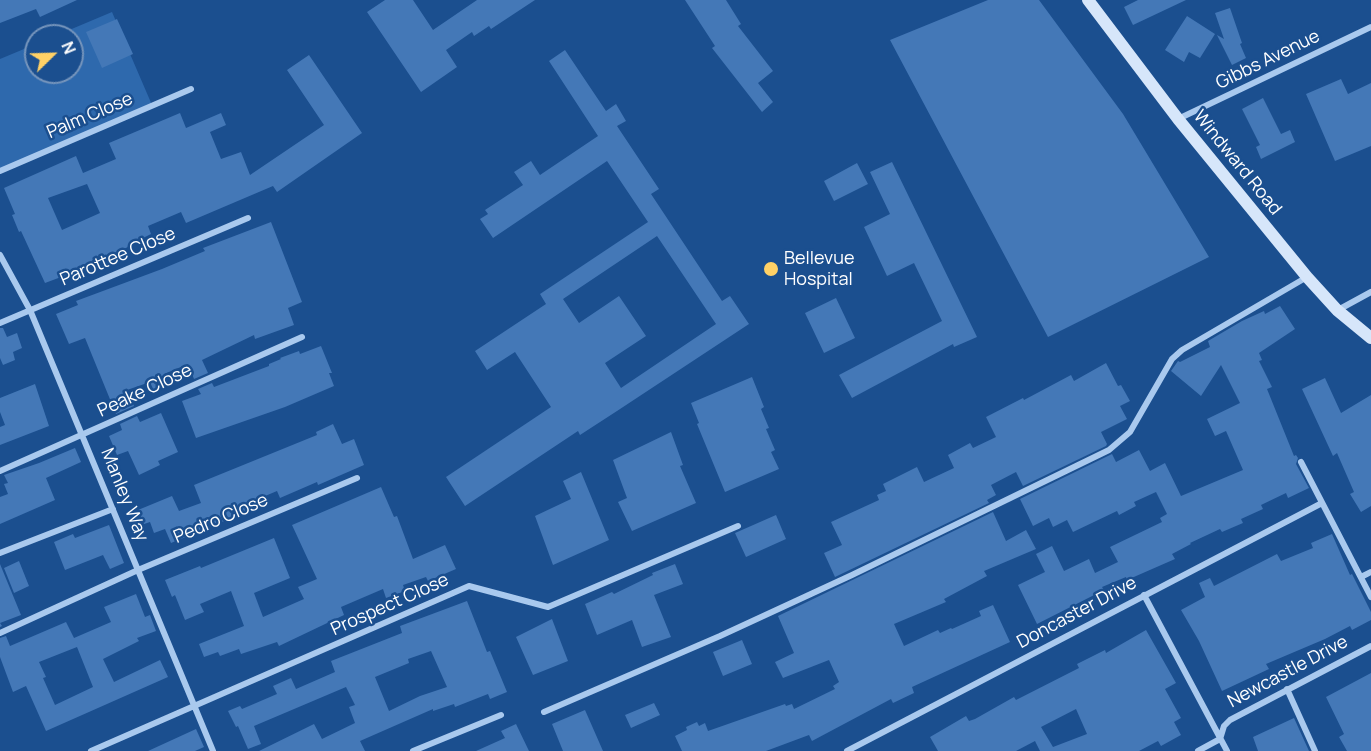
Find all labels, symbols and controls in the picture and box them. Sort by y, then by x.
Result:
north arrow [24,24,84,84]
street label: Gibbs Avenue [1213,26,1323,94]
text: N [56,38,81,57]
street label: Palm Close [44,88,136,144]
street label: Windward Road [1188,106,1286,220]
street label: Parottee Close [57,223,179,291]
place label: Bellevue Hospital [784,248,854,290]
marker: Bellevue Hospital [762,260,780,278]
street label: Peake Close [94,360,196,422]
street label: Manley Way [96,445,152,545]
street label: Pedro Close [171,489,271,549]
street label: Prospect Close [328,569,452,641]
street label: Doncaster Drive [1014,572,1140,654]
street label: Newcastle Drive [1224,631,1352,713]

